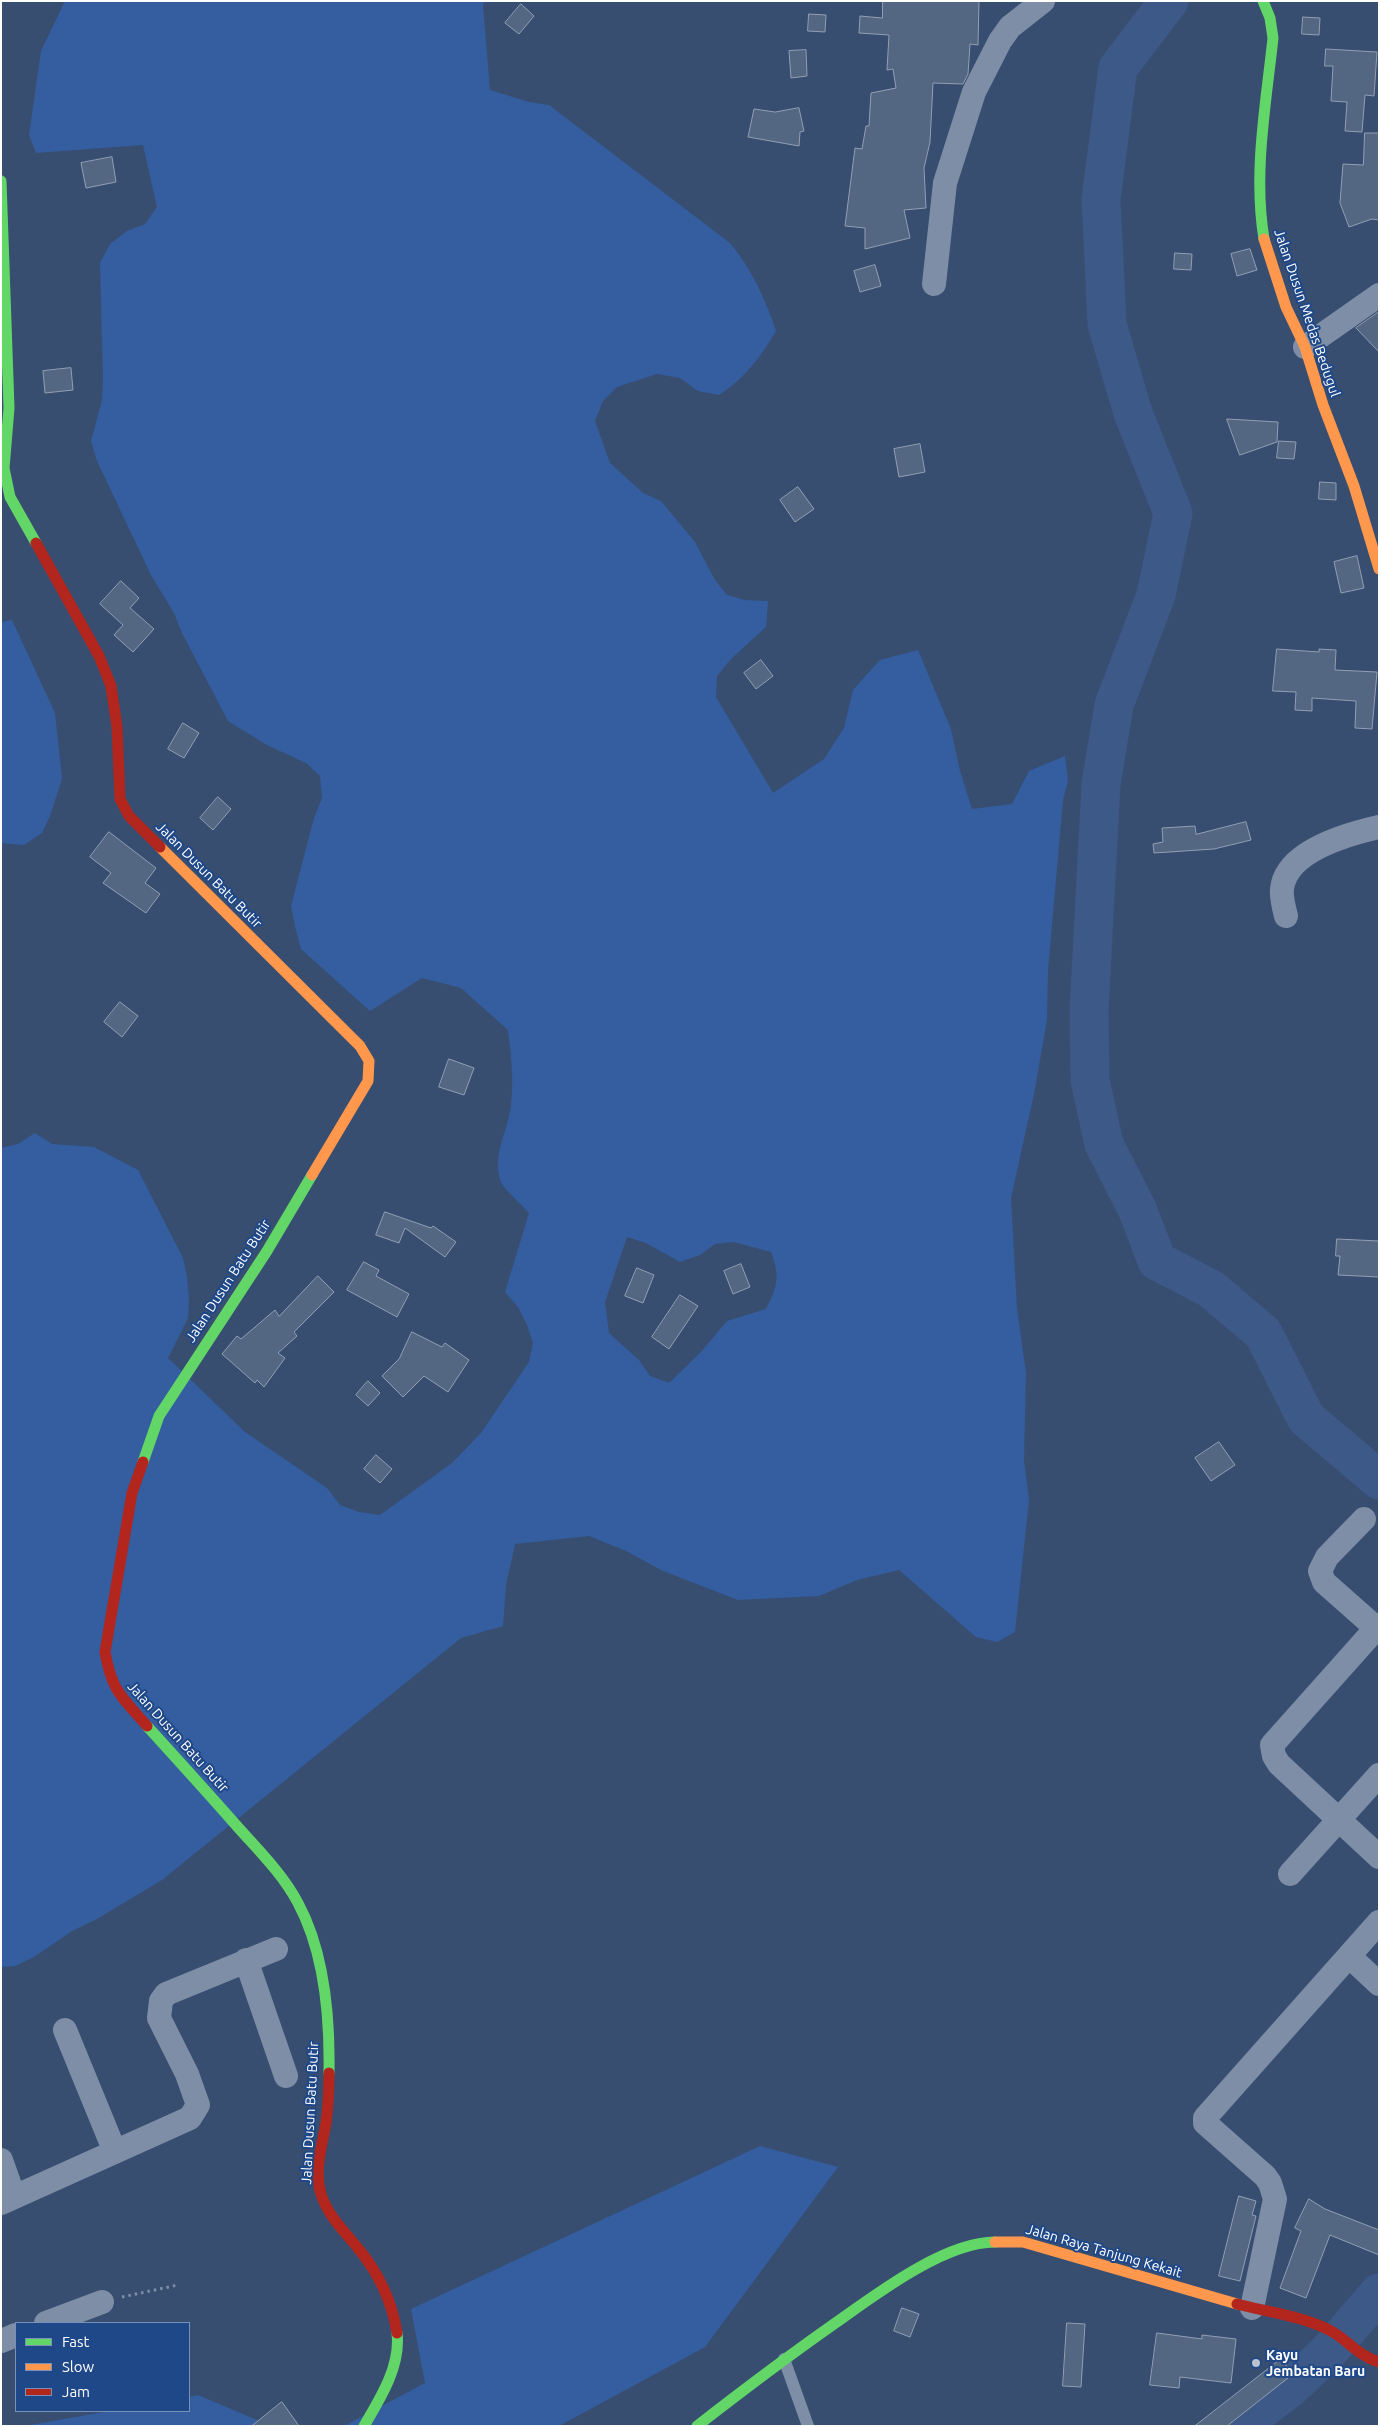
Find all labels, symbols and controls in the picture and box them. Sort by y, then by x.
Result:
street label: Jalan Dusun Medas Bedugul [1270,227,1344,399]
street label: Jalan Dusun Batu Butir [152,818,266,932]
street label: Jalan Dusun Batu Butir [182,1216,274,1346]
street label: Jalan Dusun Batu Butir [124,1678,232,1796]
street label: Jalan Dusun Batu Butir [298,2041,322,2185]
street label: Jalan Raya Tanjung Kekait [1024,2221,1184,2281]
legend [15,2322,190,2412]
text: Fast [62,2333,89,2350]
place label: Kayu Jembatan Baru [1266,2347,1365,2380]
marker: Kayu Jembatan Baru [1250,2357,1262,2369]
text: Slow [62,2358,94,2375]
text: Jam [62,2383,90,2400]

